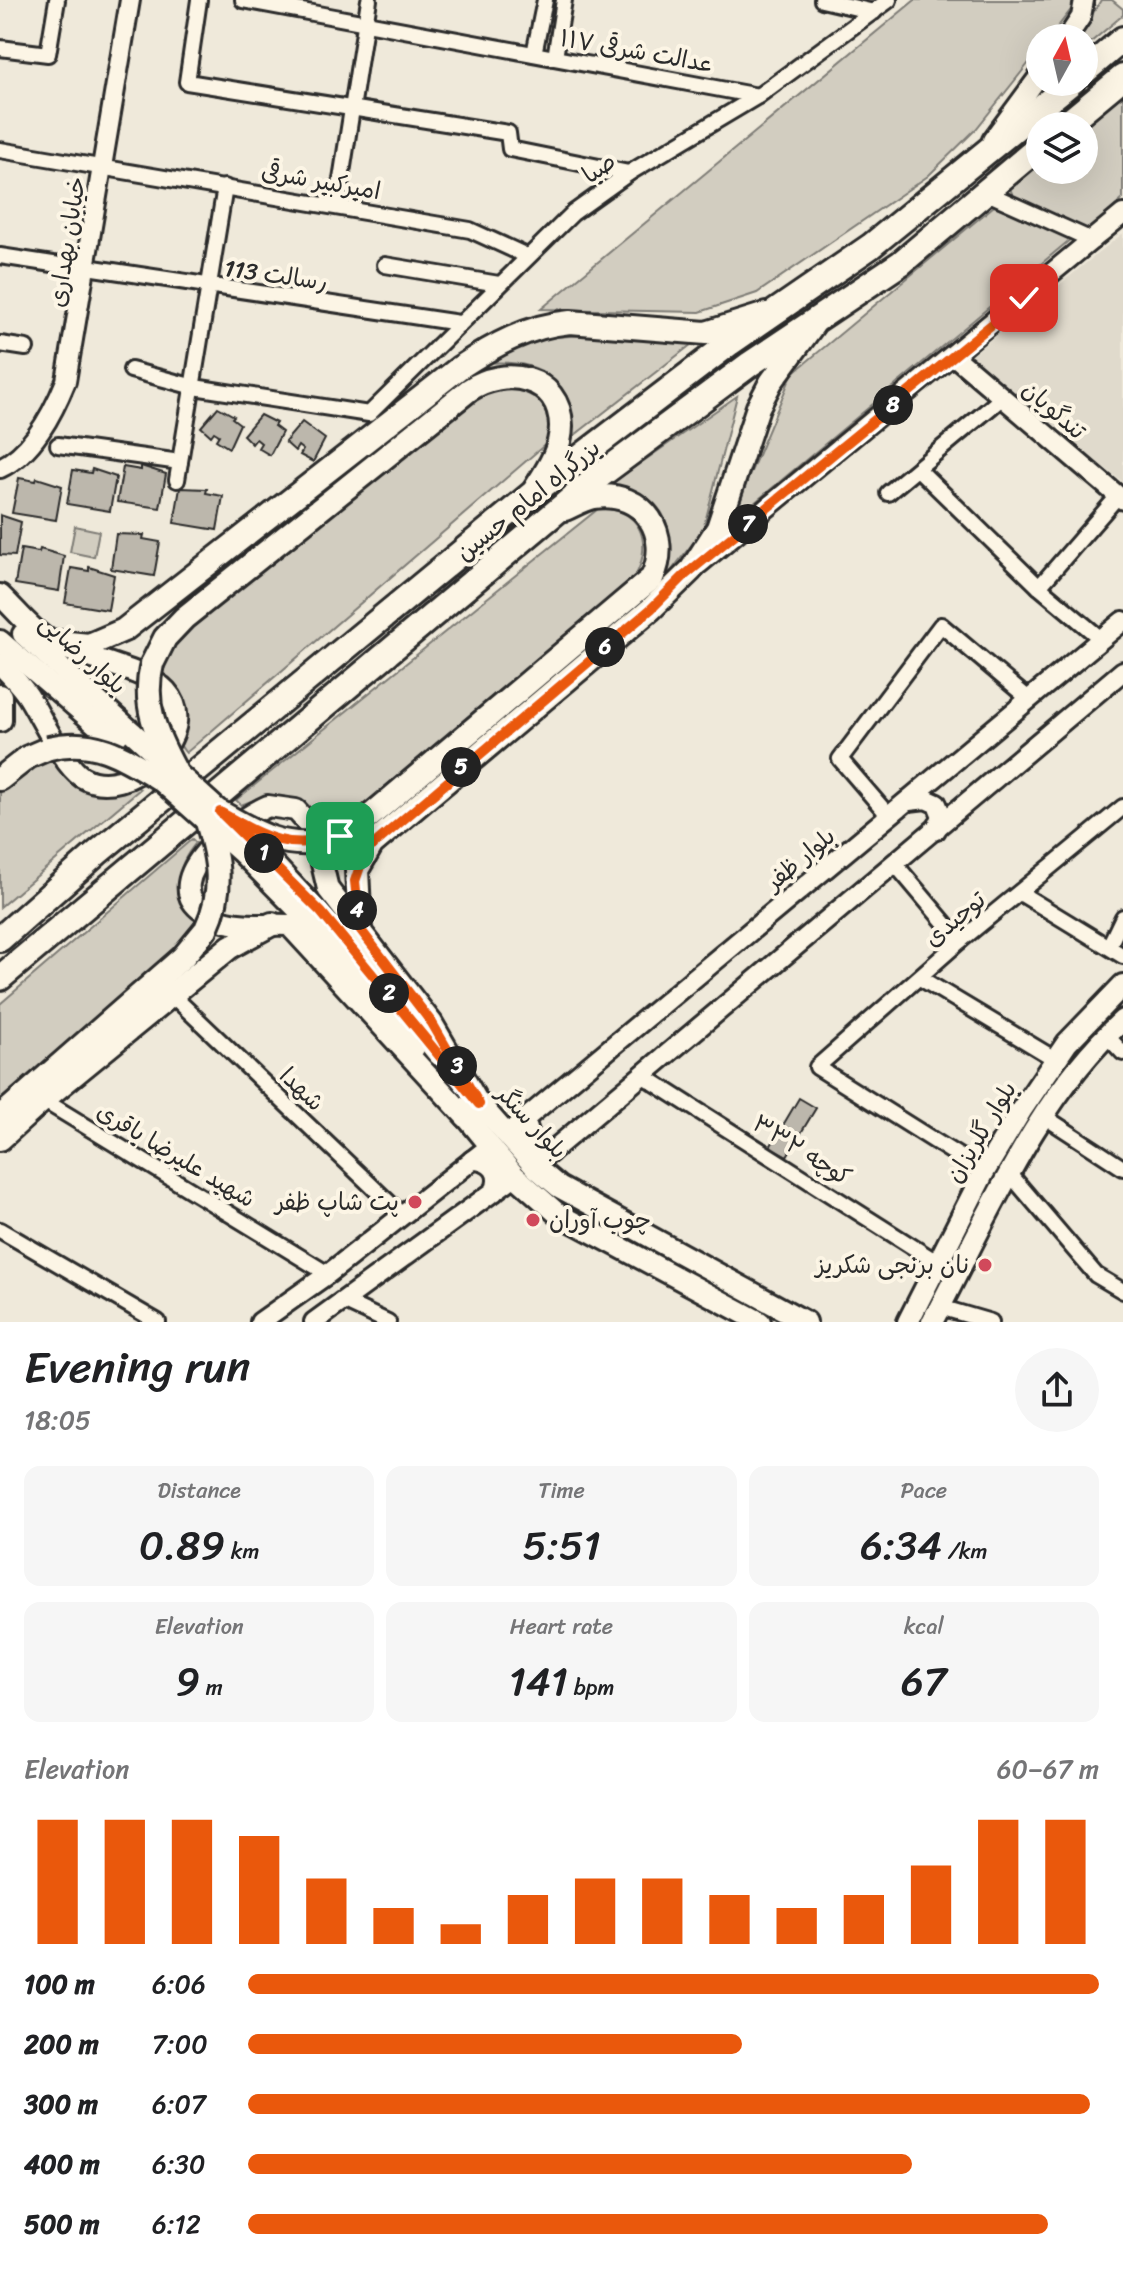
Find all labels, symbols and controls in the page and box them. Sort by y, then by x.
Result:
street label: ۱۱۷ عدالت شرقی [557,17,717,85]
north arrow [1026,24,1098,96]
map controls [1026,24,1098,184]
button: layers [1026,112,1098,184]
street label: صبا [573,141,625,195]
street label: امیرکبیر شرقی [258,150,384,212]
street label: خیابان بهداری [36,174,98,310]
street label: رسالت 113 [221,247,331,303]
pin [990,264,1058,332]
icon: check [1002,276,1046,320]
street label: تندگویان [1012,370,1097,451]
pin: 8 [873,385,913,425]
text: 8 [886,385,900,424]
street label: بزرگراه امام حسین [446,428,610,572]
pin: 7 [728,504,768,544]
text: 7 [742,504,754,543]
street label: بلوار رضایی [29,603,137,705]
pin: 6 [585,627,625,667]
text: 6 [599,627,611,666]
pin: 5 [441,747,481,787]
text: 5 [454,747,468,786]
pin [306,802,374,870]
icon: arrive [318,814,362,858]
street label: بلوار ظفر [753,816,845,903]
pin: 1 [244,833,284,873]
text: 1 [259,833,269,872]
street label: توحیدی [914,879,997,958]
pin: 4 [337,890,377,930]
text: 4 [350,890,364,929]
pin: 2 [369,973,409,1013]
text: 2 [383,973,395,1012]
pin: 3 [437,1046,477,1086]
text: 3 [451,1046,463,1085]
street label: شهدا [269,1056,335,1122]
street label: بلوار سنگر [485,1073,578,1169]
street label: بلوار گلریزان [934,1073,1028,1191]
street label: شهید علیرضا باقری [88,1091,264,1219]
street label: کوچه ۳۳۲ [744,1103,860,1197]
place label: پت شاپ ظفر [273,1181,399,1223]
marker: پت شاپ ظفر [406,1193,424,1211]
place label: چوب آوران [549,1199,651,1241]
marker: چوب آوران [524,1211,542,1229]
place label: نان برنجی شکریز [814,1244,969,1286]
marker: نان برنجی شکریز [976,1256,994,1274]
text: Evening run [24,1328,250,1406]
button: share [1015,1348,1099,1432]
text: 18:05 [24,1397,91,1443]
text: Distance [157,1471,241,1510]
text: Time [538,1471,585,1510]
text: Pace [900,1471,947,1510]
text: 0.89 [139,1510,225,1581]
text: 5:51 [522,1510,601,1581]
text: 6:34 [860,1510,942,1581]
text: km [225,1532,259,1571]
text: /km [942,1532,987,1571]
text: Elevation [155,1607,244,1646]
text: Heart rate [510,1607,613,1646]
text: kcal [904,1607,944,1646]
text: 9 [176,1646,200,1717]
text: 141 [509,1646,568,1717]
text: 67 [901,1646,947,1717]
text: m [200,1668,223,1707]
text: bpm [568,1668,614,1707]
text: Elevation [24,1746,129,1792]
text: 60–67 m [997,1746,1099,1792]
text: 100 m [24,1961,95,2007]
text: 6:06 [152,1961,206,2007]
text: 200 m [24,2021,99,2067]
text: 7:00 [152,2021,208,2067]
text: 300 m [24,2081,98,2127]
text: 6:07 [152,2081,206,2127]
text: 400 m [24,2141,100,2187]
text: 6:30 [152,2141,205,2187]
text: 500 m [24,2201,99,2247]
text: 6:12 [152,2201,201,2247]

